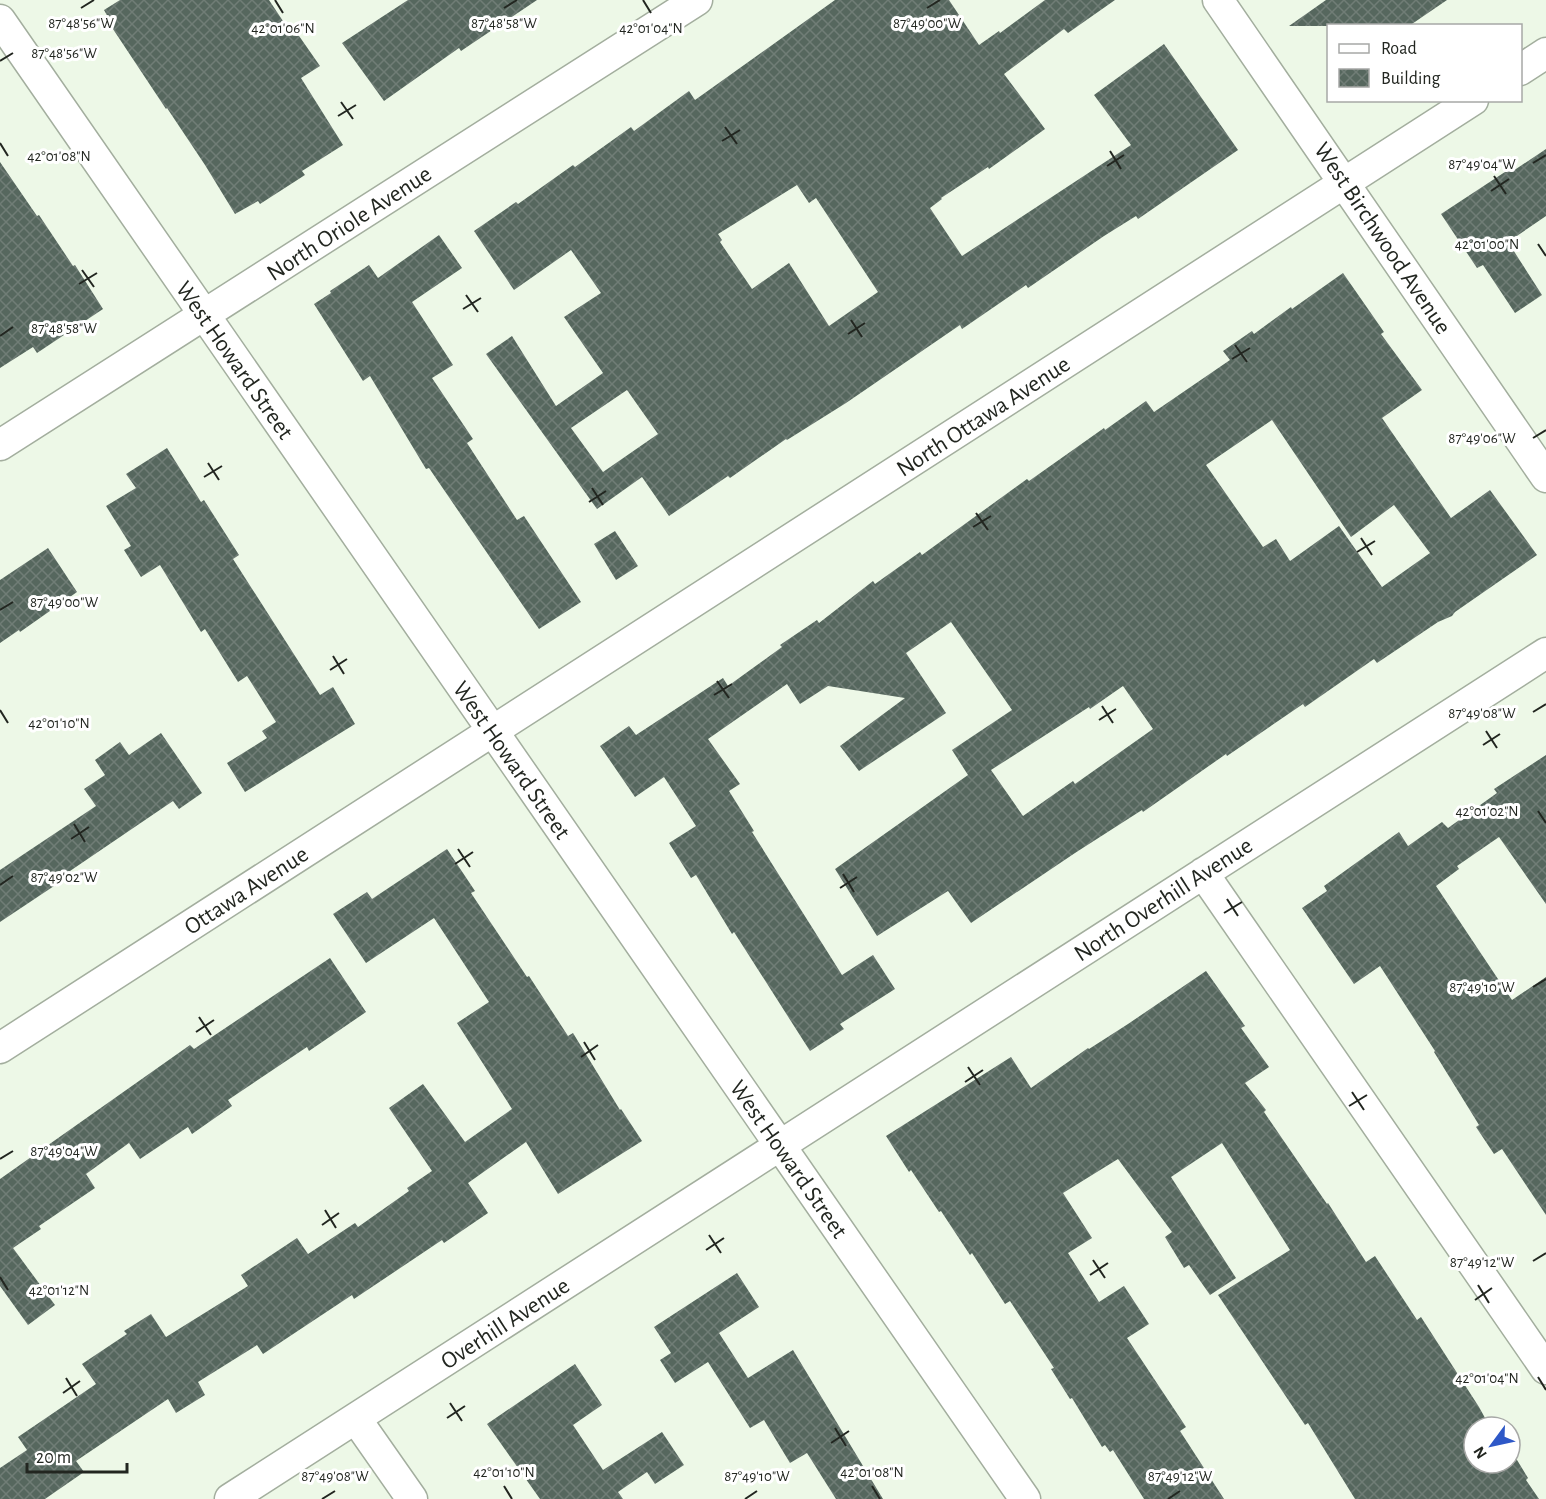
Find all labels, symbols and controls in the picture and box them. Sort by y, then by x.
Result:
text: 87°48'56"W [48,16,114,31]
text: 87°48'58"W [471,16,537,31]
text: 87°49'00"W [893,16,962,31]
text: 42°01'06"N [251,21,315,36]
text: 42°01'04"N [619,21,683,36]
legend [1327,24,1522,102]
text: Road [1381,40,1417,58]
text: 87°48'56"W [31,46,97,61]
text: Building [1381,70,1441,88]
street label: West Birchwood Avenue [1309,138,1455,339]
text: 42°01'08"N [27,149,91,164]
text: 87°49'04"W [1448,157,1516,172]
street label: North Oriole Avenue [263,162,436,286]
text: 42°01'00"N [1455,237,1519,252]
street label: West Howard Street [171,277,298,444]
text: 87°48'58"W [31,321,97,336]
street label: North Ottawa Avenue [893,352,1075,482]
text: 87°49'06"W [1448,431,1516,446]
text: 87°49'00"W [30,595,99,610]
street label: West Howard Street [448,677,575,844]
text: 87°49'08"W [1448,706,1516,721]
text: 42°01'10"N [28,716,90,731]
text: 42°01'02"N [1455,804,1519,819]
street label: North Overhill Avenue [1070,833,1257,966]
street label: Ottawa Avenue [180,842,313,940]
text: 87°49'02"W [30,870,98,885]
text: 87°49'10"W [1449,980,1515,995]
street label: West Howard Street [725,1076,852,1243]
text: 87°49'04"W [30,1144,98,1159]
text: 87°49'12"W [1450,1255,1515,1270]
street label: Overhill Avenue [437,1273,574,1374]
text: 42°01'12"N [29,1283,89,1298]
text: 42°01'04"N [1455,1371,1519,1386]
north arrow [1462,1415,1522,1475]
scale bar [27,1436,128,1474]
text: N [1471,1444,1490,1462]
text: 20 m [36,1449,71,1467]
text: 42°01'10"N [473,1465,535,1480]
text: 42°01'08"N [840,1465,904,1480]
text: 87°49'08"W [301,1469,369,1484]
text: 87°49'10"W [724,1469,790,1484]
text: 87°49'12"W [1148,1469,1213,1484]

